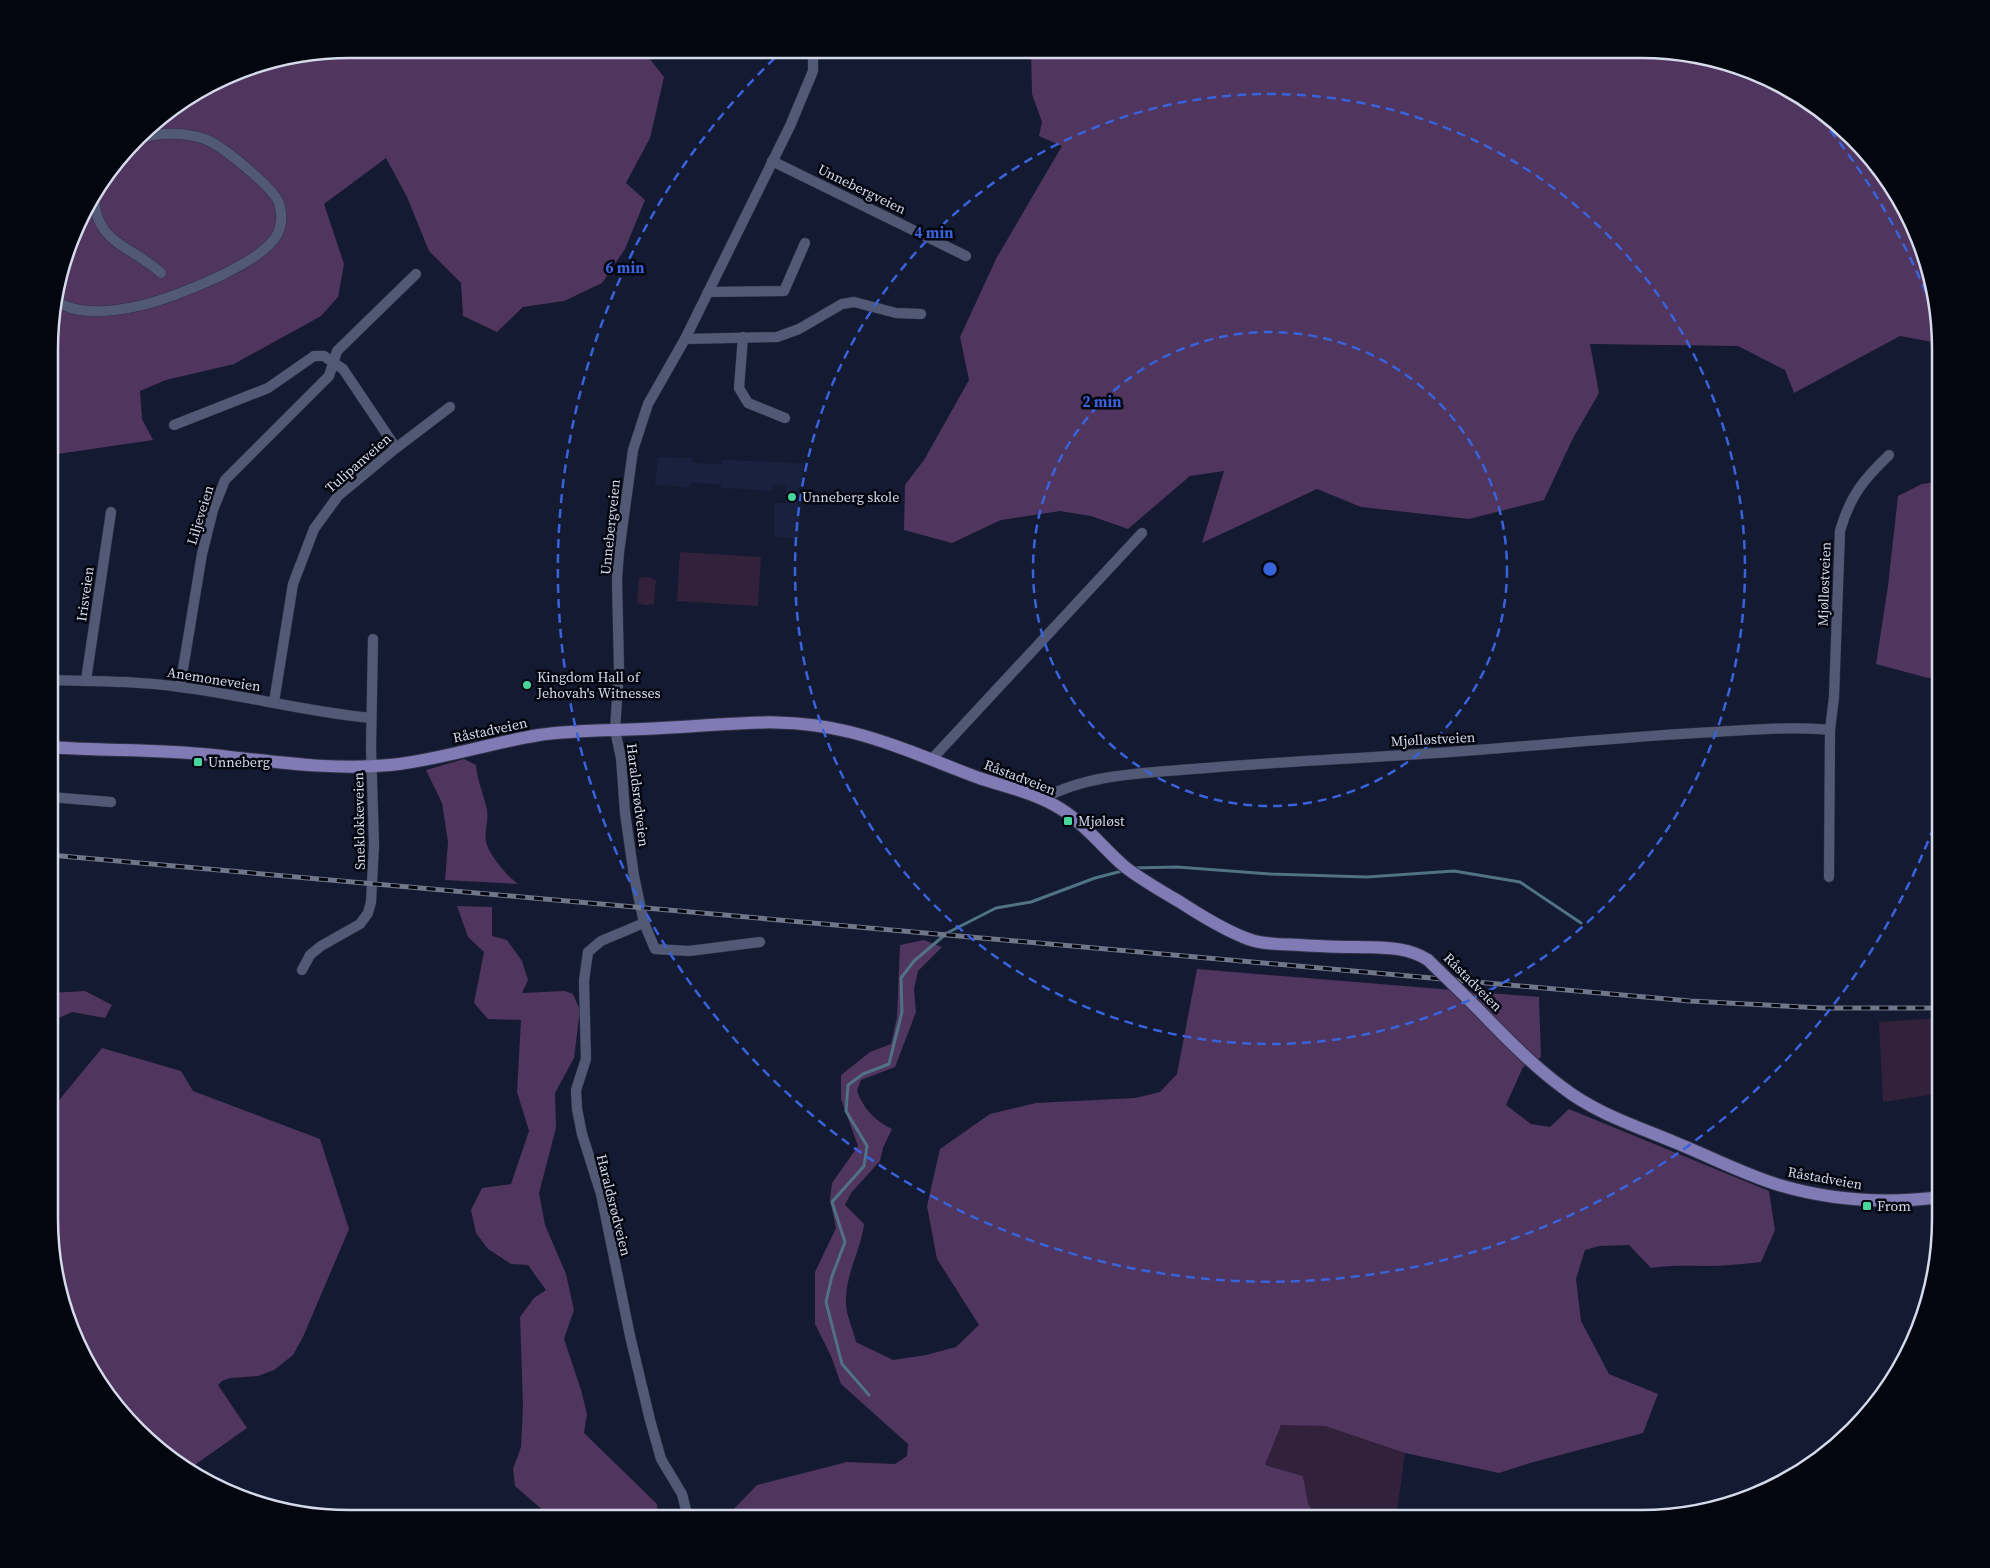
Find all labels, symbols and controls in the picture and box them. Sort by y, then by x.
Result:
street label: Unnebergveien [815,159,910,219]
text: 4 min [915,222,953,243]
text: 6 min [606,257,644,278]
text: 2 min [1083,391,1121,412]
street label: Tulipanveien [321,428,396,497]
street label: Unnebergveien [595,478,625,576]
street label: Liljeveien [181,482,219,547]
place label: Unneberg skole [802,487,899,507]
marker: Unneberg skole [786,491,798,503]
street label: Mjølløstveien [1813,541,1835,627]
centre of rings [1261,560,1279,578]
street label: Irisveien [71,565,99,623]
street label: Anemoneveien [166,662,263,696]
place label: Kingdom Hall of Jehovah's Witnesses [536,667,661,703]
marker: Kingdom Hall of Jehovah's Witnesses [521,679,533,691]
street label: Råstadveien [451,712,530,748]
street label: Mjølløstveien [1390,727,1476,751]
street label: Haraldsrødveien [622,742,654,848]
place label: Unneberg [208,752,270,772]
street label: Råstadveien [981,754,1059,800]
marker: Unneberg [192,756,204,768]
street label: Sneklokkeveien [348,771,370,870]
place label: Mjøløst [1078,811,1125,831]
marker: Mjøløst [1062,815,1074,827]
street label: Råstadveien [1439,948,1507,1016]
street label: Haraldsrødveien [592,1152,636,1258]
street label: Råstadveien [1786,1162,1864,1194]
place label: From [1877,1196,1911,1216]
marker: From [1861,1200,1873,1212]

